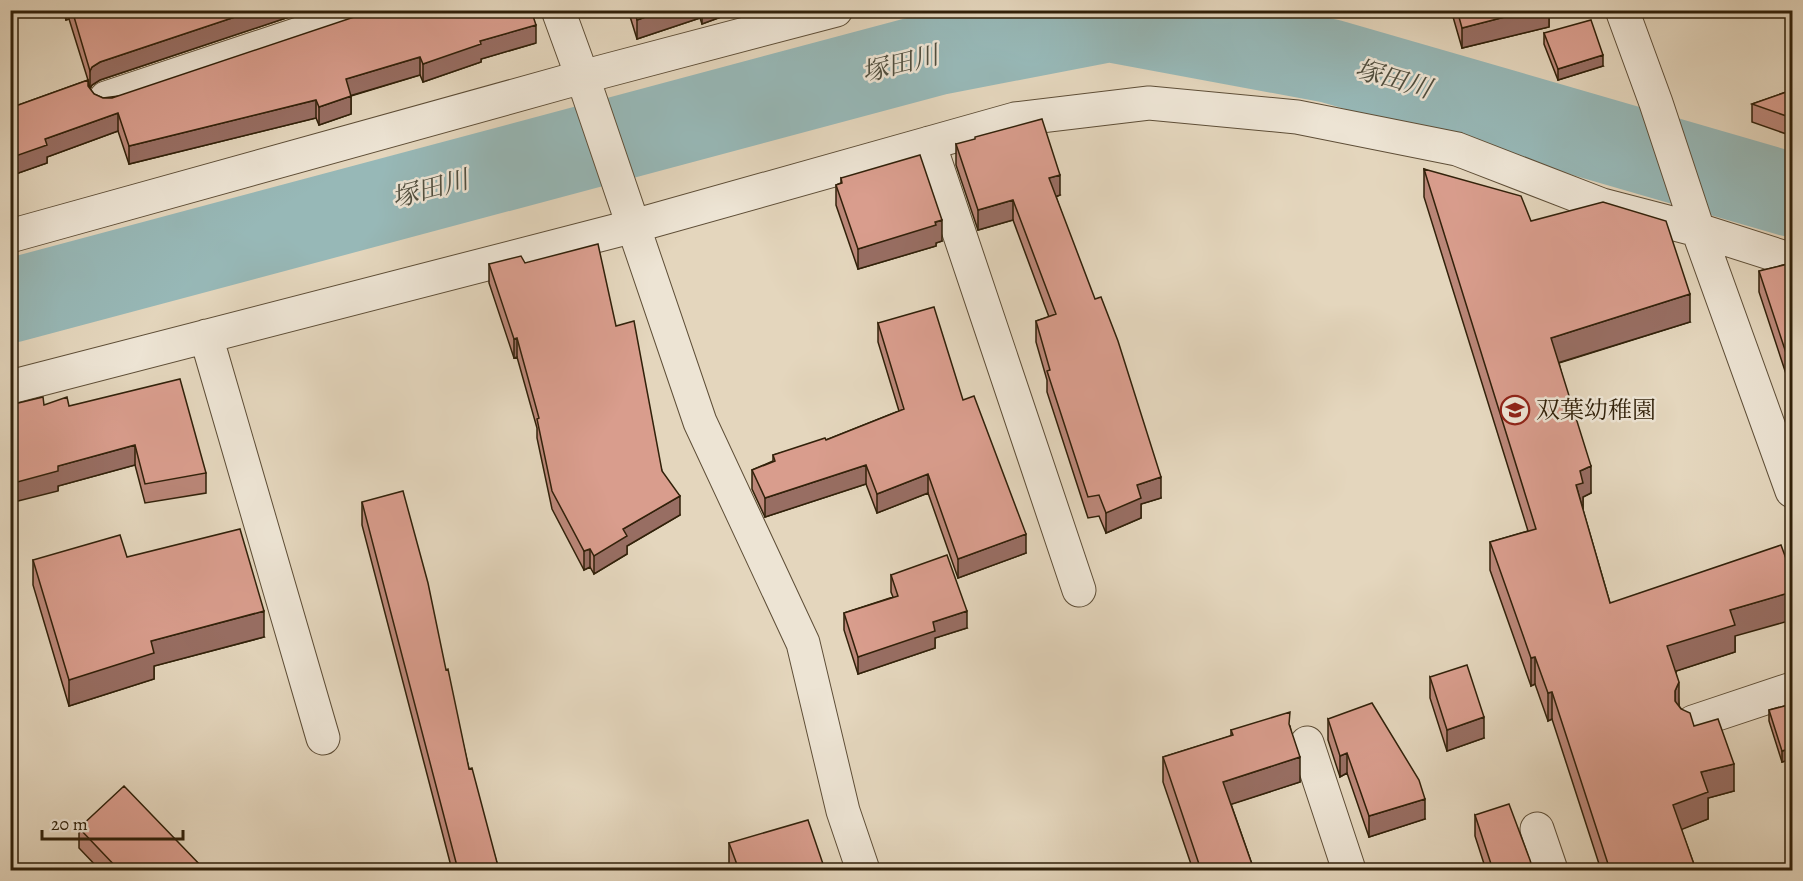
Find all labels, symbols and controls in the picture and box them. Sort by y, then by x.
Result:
water label: 塚田川 [858,37,945,90]
water label: 塚田川 [1351,51,1438,107]
water label: 塚田川 [388,161,475,216]
school or university icon: 双葉幼稚園 [1499,394,1531,426]
place label: 双葉幼稚園 [1536,394,1656,426]
scale bar [42,803,183,841]
text: 20 m [51,812,88,836]

